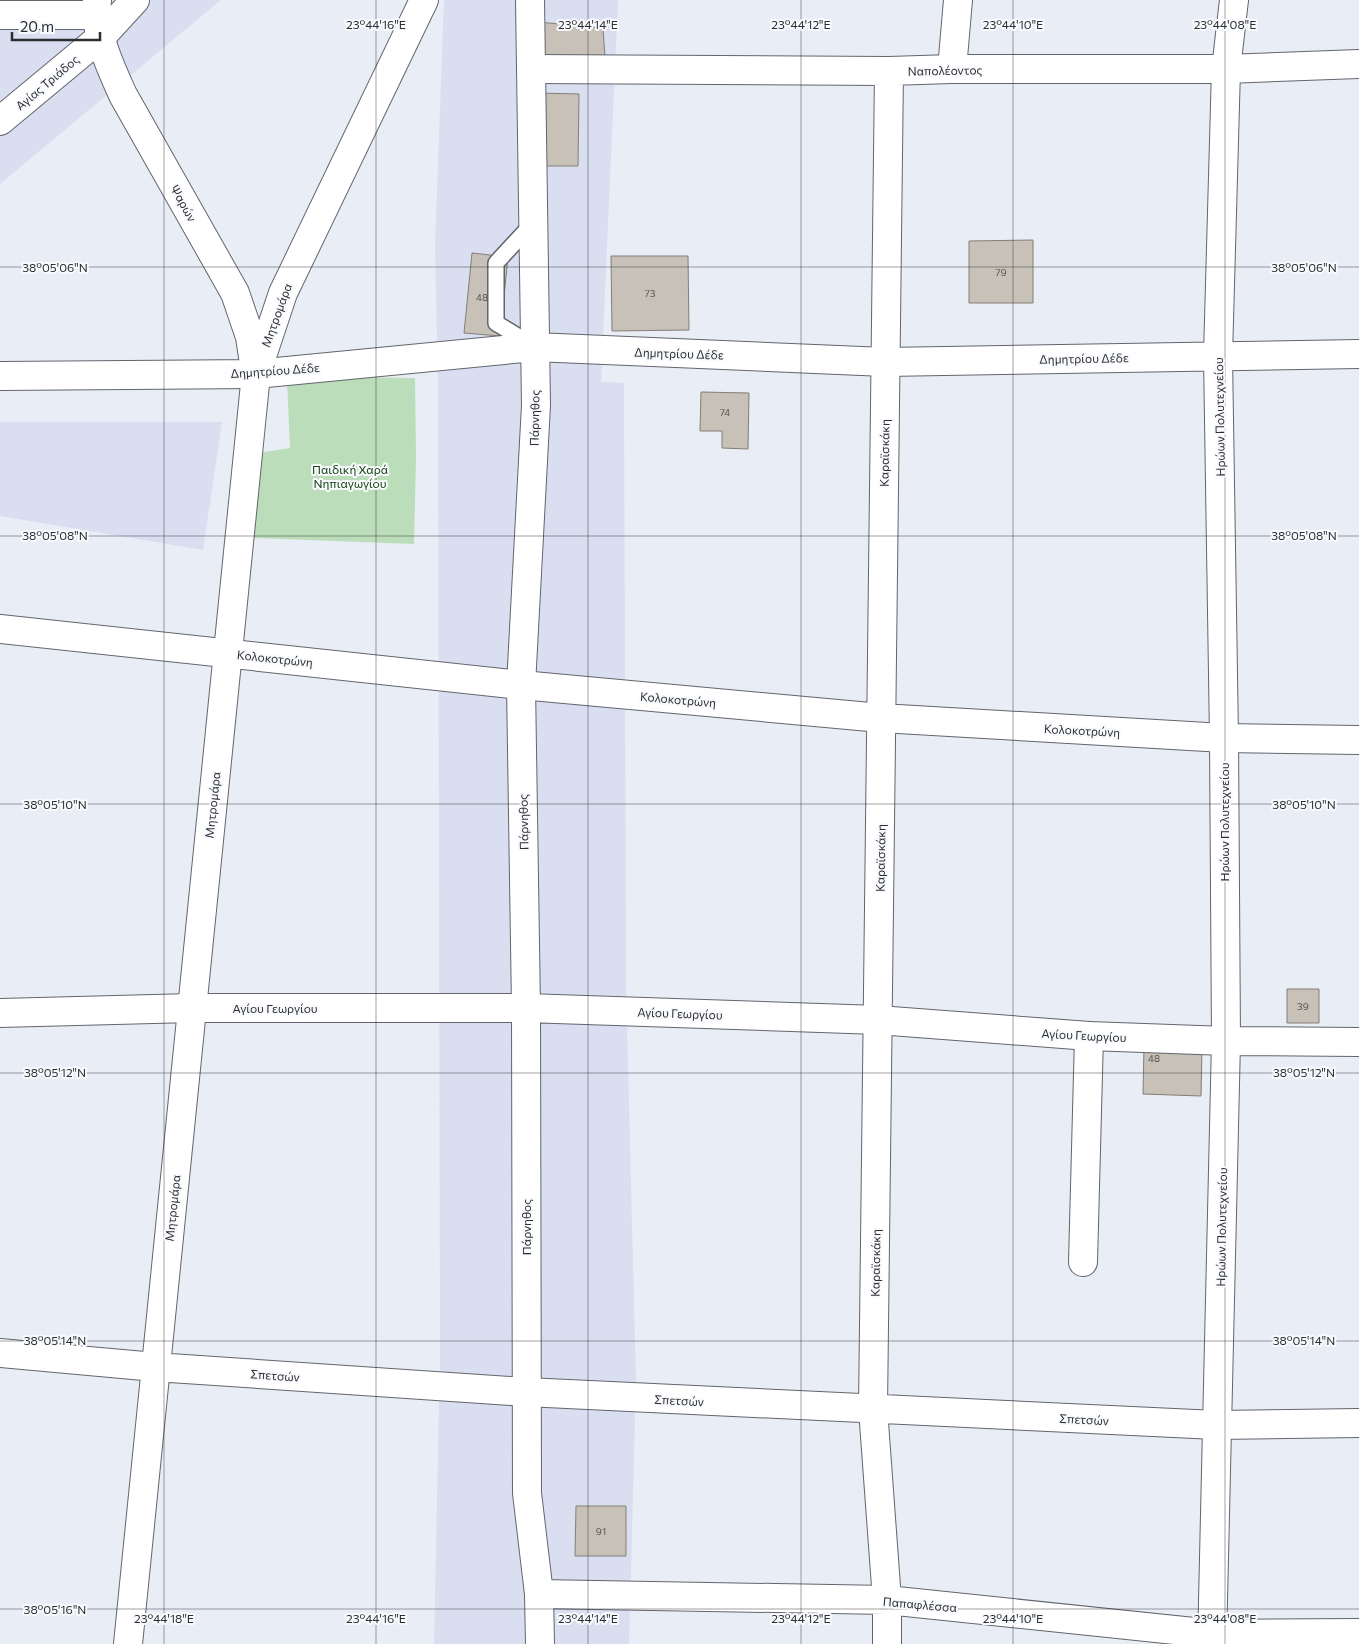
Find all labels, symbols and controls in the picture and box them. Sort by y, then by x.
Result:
scale bar [12,10,100,42]
text: 20 m [20,17,54,35]
text: 23°44'16"E [346,17,406,31]
text: 23°44'14"E [558,17,618,31]
text: 23°44'12"E [771,17,831,31]
text: 23°44'10"E [983,17,1043,31]
text: 23°44'08"E [1194,17,1256,31]
street label: Αγίας Τριάδος [13,51,81,112]
street label: Ναπολέοντος [907,62,983,78]
street label: Ψαρών [168,182,200,224]
text: 38°05'06"N [22,260,88,274]
text: 38°05'06"N [1271,260,1337,274]
house number: 79 [995,266,1007,278]
street label: Μητρομάρα [258,281,294,349]
house number: 73 [645,287,656,299]
house number: 48 [476,291,488,303]
street label: Δημητρίου Δέδε [634,344,724,362]
street label: Δημητρίου Δέδε [1039,350,1129,366]
street label: Ηρώων Πολυτεχνείου [1211,357,1227,477]
street label: Δημητρίου Δέδε [230,360,320,380]
street label: Πάρνηθος [527,390,541,446]
house number: 74 [720,406,730,418]
street label: Καραϊσκάκη [876,419,892,487]
park label: Παιδική Χαρά Νηπιαγωγίου [312,462,388,490]
text: 38°05'08"N [22,528,88,542]
text: 38°05'08"N [1271,528,1337,542]
street label: Κολοκοτρώνη [236,647,314,669]
street label: Κολοκοτρώνη [639,689,717,709]
street label: Κολοκοτρώνη [1044,721,1120,739]
street label: Ηρώων Πολυτεχνείου [1217,762,1231,882]
street label: Μητρομάρα [202,771,222,839]
street label: Πάρνηθος [516,794,530,850]
text: 38°05'10"N [23,797,87,811]
text: 38°05'10"N [1272,797,1336,811]
street label: Καραϊσκάκη [872,824,888,892]
house number: 39 [1297,1000,1309,1012]
street label: Αγίου Γεωργίου [232,1001,318,1015]
street label: Αγίου Γεωργίου [637,1005,723,1021]
street label: Αγίου Γεωργίου [1041,1026,1127,1044]
house number: 48 [1148,1052,1160,1064]
text: 38°05'12"N [24,1065,86,1079]
text: 38°05'12"N [1273,1065,1335,1079]
street label: Ηρώων Πολυτεχνείου [1213,1167,1229,1287]
street label: Μητρομάρα [162,1174,182,1242]
street label: Πάρνηθος [519,1199,533,1255]
street label: Καραϊσκάκη [867,1229,883,1297]
text: 38°05'14"N [24,1333,86,1347]
text: 38°05'14"N [1273,1333,1335,1347]
street label: Σπετσών [250,1366,300,1384]
street label: Σπετσών [654,1392,704,1408]
street label: Σπετσών [1059,1411,1109,1427]
house number: 91 [596,1525,606,1537]
street label: Παπαφλέσσα [882,1594,958,1614]
text: 38°05'16"N [24,1602,86,1616]
text: 23°44'18"E [134,1611,194,1625]
text: 23°44'16"E [346,1611,406,1625]
text: 23°44'14"E [558,1611,618,1625]
text: 23°44'12"E [771,1611,831,1625]
text: 23°44'10"E [983,1611,1043,1625]
text: 23°44'08"E [1194,1611,1256,1625]

